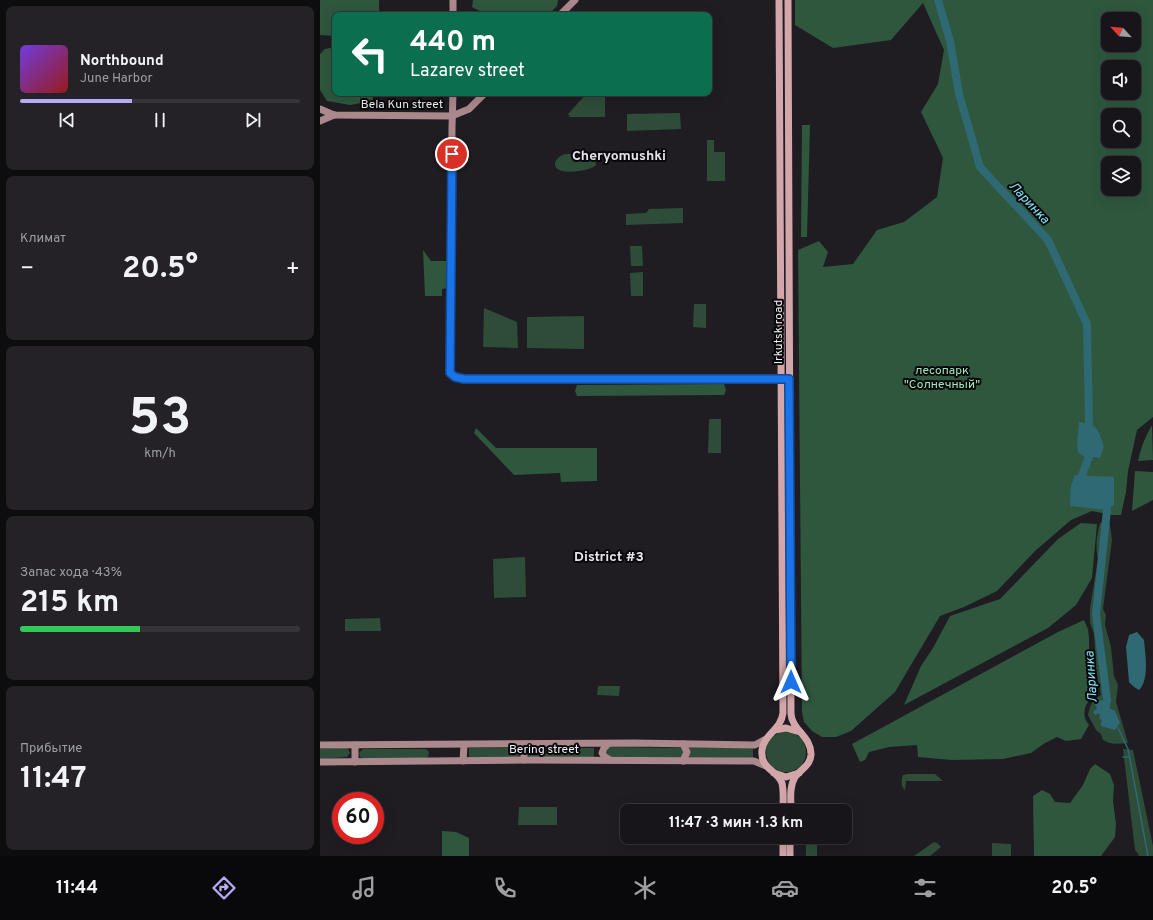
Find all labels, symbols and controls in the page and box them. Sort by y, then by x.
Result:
north arrow [1101,12,1141,52]
map controls [1101,12,1141,196]
text: 440 m [410,25,496,61]
icon: left [344,28,396,80]
text: Northbound [80,52,164,71]
text: Lazarev street [410,60,525,83]
button: sound [1101,60,1141,100]
text: June Harbor [80,71,153,87]
street label: Bela Kun street [361,97,443,113]
button: search [1101,108,1141,148]
icon: previous [56,109,78,131]
icon: pause [149,109,171,131]
icon: next [242,109,264,131]
pin [435,137,469,171]
icon: arrive [441,143,463,165]
district label: Cheryomushki [572,148,666,165]
button: layers [1101,156,1141,196]
water label: Ларинка [1005,179,1052,228]
text: Климат [20,231,66,247]
text: 20.5° [122,251,198,288]
text: − [20,256,34,283]
text: + [286,256,300,283]
street label: Irkutsk road [771,300,787,364]
park label: лесопарк "Солнечный" [904,363,980,393]
text: 53 [129,387,191,453]
text: km/h [144,446,176,462]
district label: District #3 [574,549,644,566]
text: Запас хода · 43% [20,565,122,581]
text: 215 km [20,585,119,622]
water label: Ларинка [1082,650,1102,703]
position arrow [770,661,812,703]
text: Прибытие [20,741,82,757]
street label: Bering street [509,742,579,758]
text: 11:47 [20,761,87,798]
speed limit sign: 60 [332,792,384,844]
text: 11:47 · 3 мин · 1.3 km [669,814,803,833]
icon: directions [210,874,238,902]
icon: music [350,874,378,902]
icon: phone [491,874,519,902]
icon: climate [631,874,659,902]
icon: car [771,874,799,902]
icon: filters [911,874,939,902]
text: 11:44 [56,877,98,900]
text: 20.5° [1051,877,1097,900]

